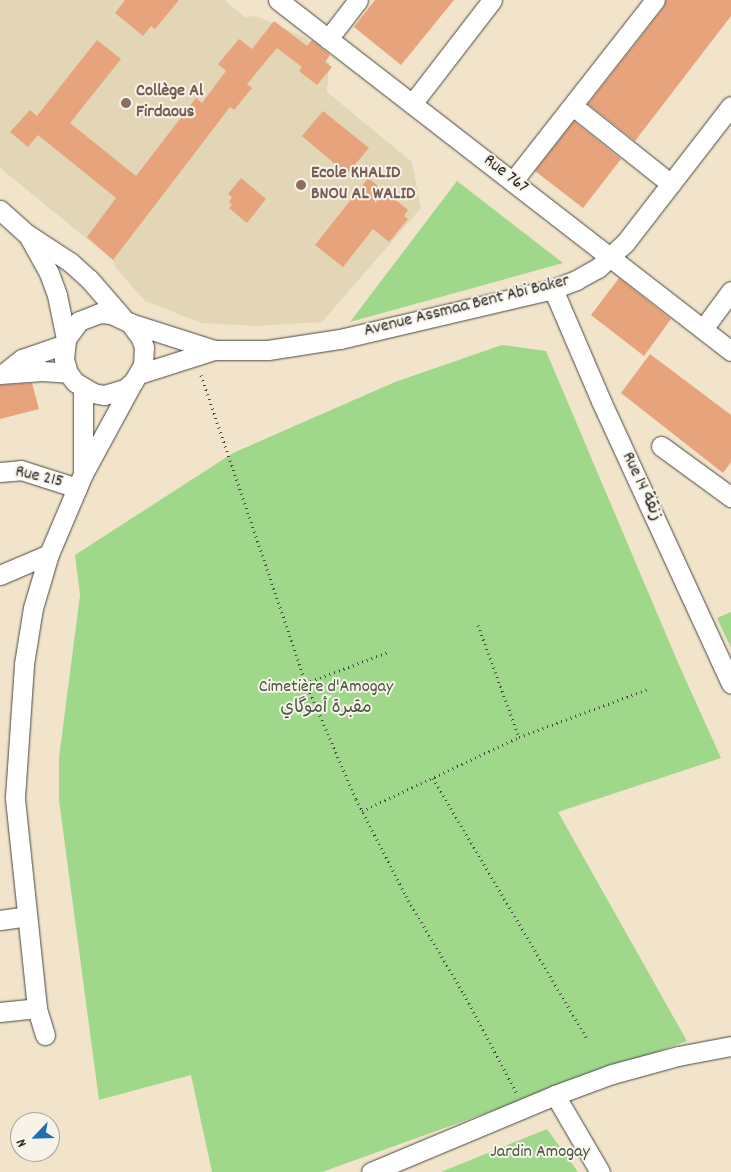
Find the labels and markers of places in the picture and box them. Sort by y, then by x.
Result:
place label: Collège Al Firdaous [136,82,203,125]
marker: Collège Al Firdaous [120,97,132,109]
place label: Ecole KHALID BNOU AL WALID [311,164,415,206]
marker: Ecole KHALID BNOU AL WALID [295,179,307,191]

